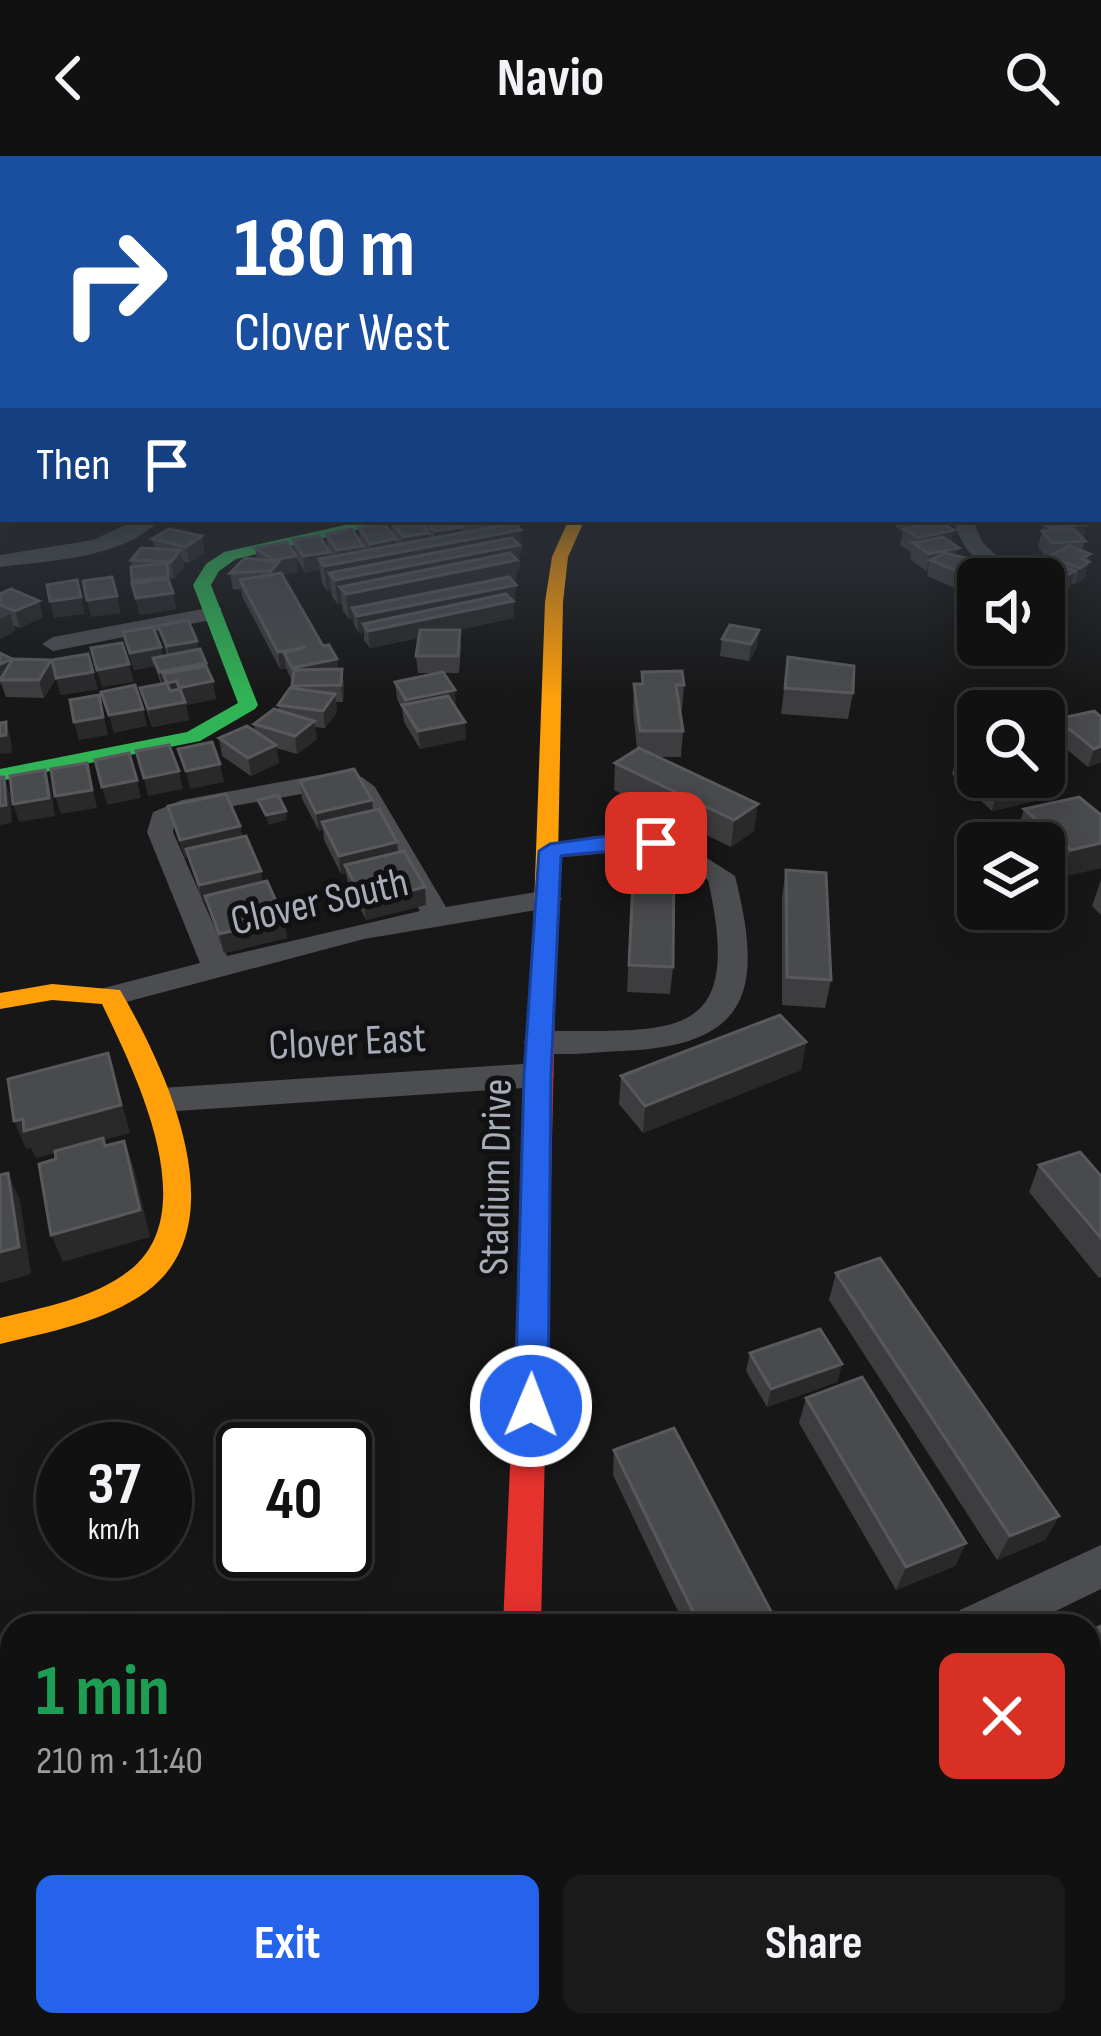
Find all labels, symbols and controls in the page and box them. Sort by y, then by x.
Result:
icon: back [36,45,102,111]
icon: search [999,45,1065,111]
text: Navio [497,46,604,111]
text: 180 m [234,199,415,300]
icon: right [36,204,192,360]
text: Clover West [234,301,450,366]
icon: arrive [134,432,200,498]
text: Then [36,438,110,493]
map controls [957,558,1065,930]
button: sound [957,558,1065,666]
button: search [957,690,1065,798]
pin [605,792,707,894]
icon: arrive [623,810,689,876]
button: layers [957,822,1065,930]
street label: Clover South [226,857,413,948]
street label: Clover East [267,1013,427,1072]
street label: Stadium Drive [469,1078,524,1276]
position arrow [468,1343,594,1469]
speed limit sign: 40 [216,1422,372,1578]
text: 37 [87,1449,141,1521]
text: km/h [88,1512,140,1548]
text: 1 min [36,1649,170,1736]
button: close [939,1653,1065,1779]
text: 210 m · 11:40 [36,1738,203,1785]
button: Exit [36,1875,539,2013]
button: Share [563,1875,1065,2013]

